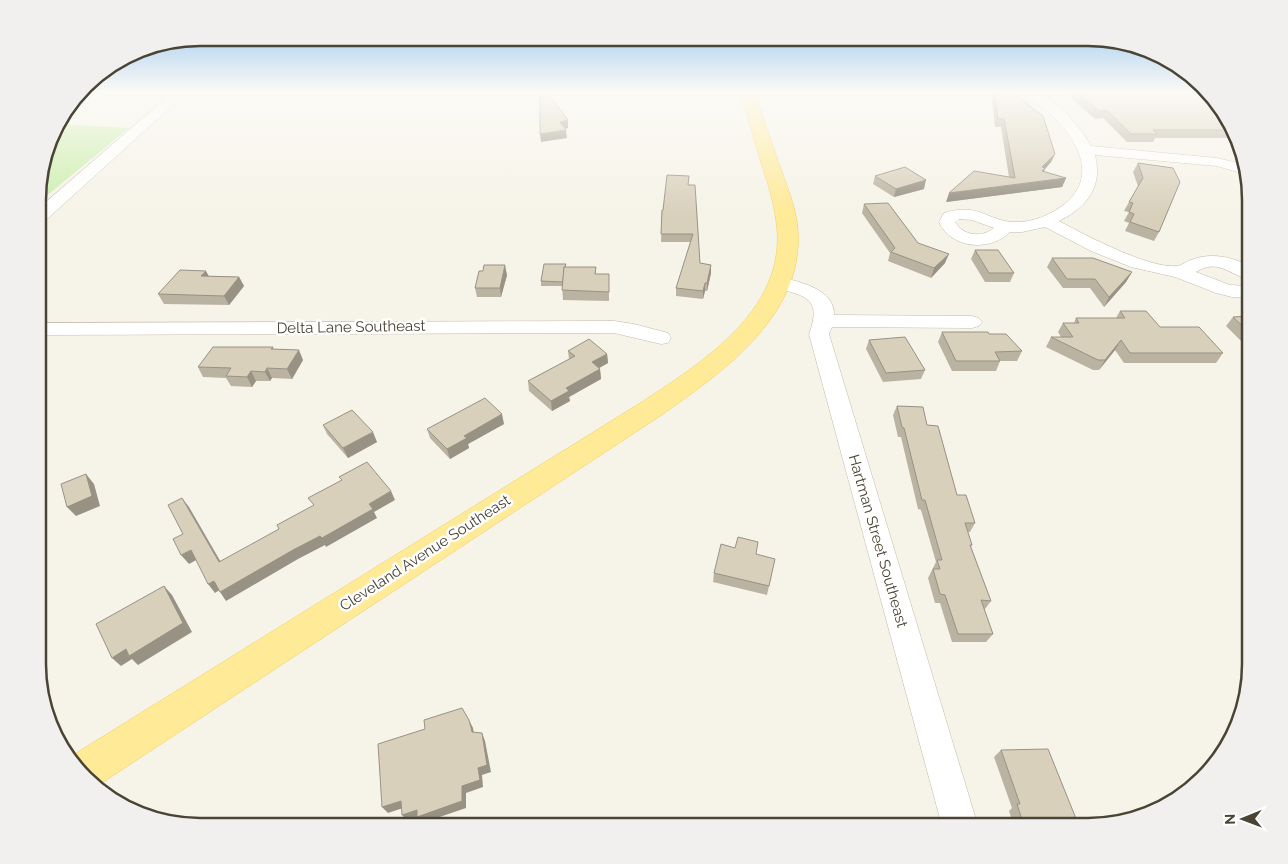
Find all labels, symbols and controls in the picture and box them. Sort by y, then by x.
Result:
street label: Delta Lane Southeast [276,317,426,337]
street label: Hartman Street Southeast [845,452,911,630]
street label: Cleveland Avenue Southeast [336,491,514,615]
north arrow [1218,794,1268,844]
text: N [1222,814,1238,825]

